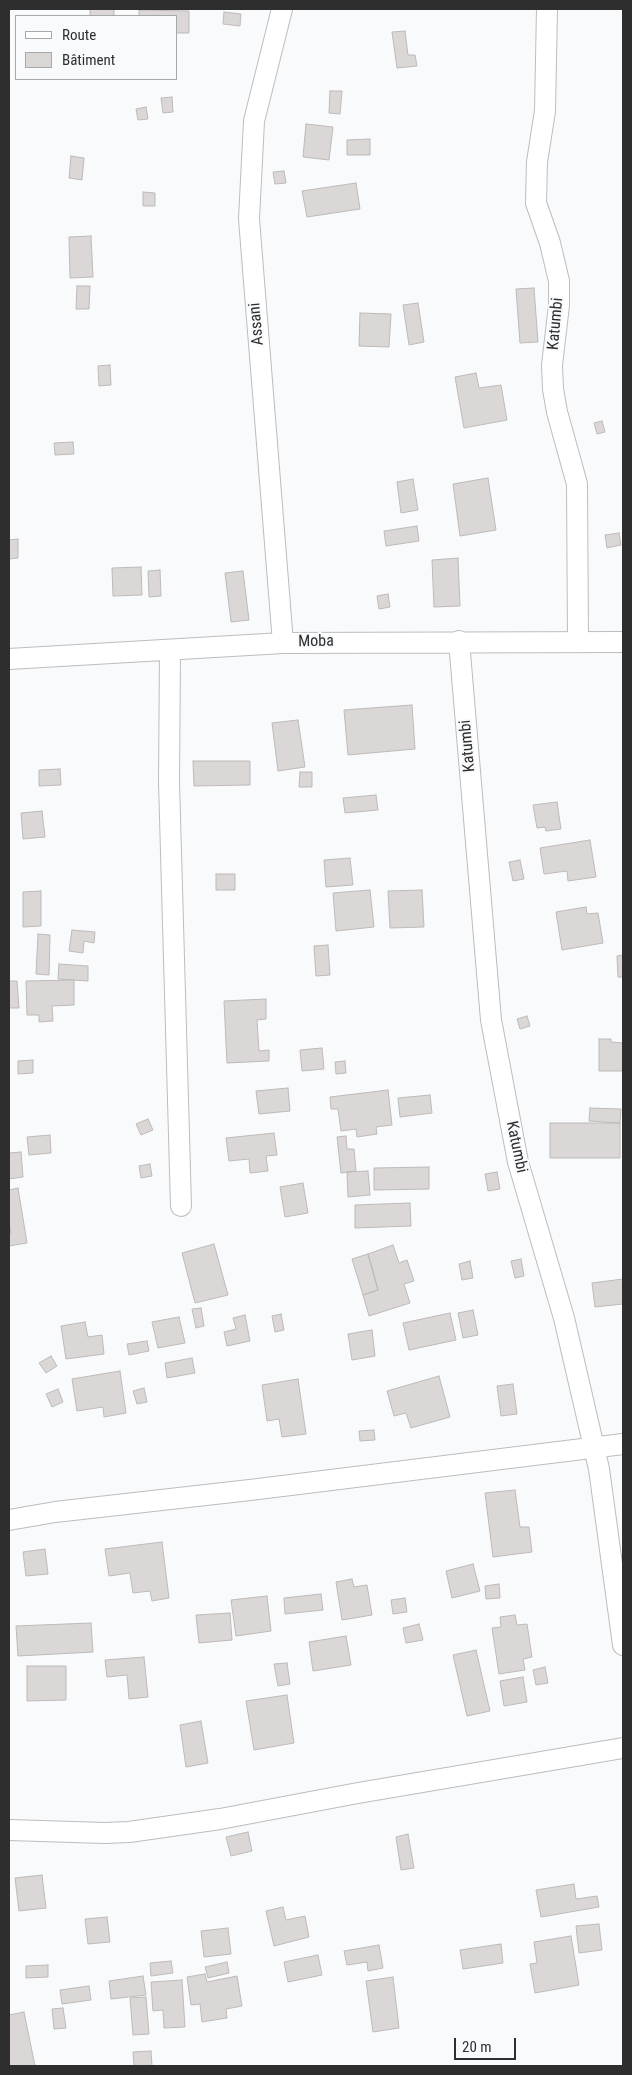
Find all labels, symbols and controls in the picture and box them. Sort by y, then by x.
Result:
legend [15,15,178,80]
text: Route [62,26,96,44]
text: Bâtiment [62,51,115,69]
street label: Katumbi [544,297,568,351]
street label: Assani [246,302,268,346]
street label: Moba [298,632,334,652]
street label: Katumbi [456,719,480,773]
street label: Katumbi [501,1119,531,1175]
scale bar [457,2028,520,2060]
text: 20 m [462,2038,492,2056]

